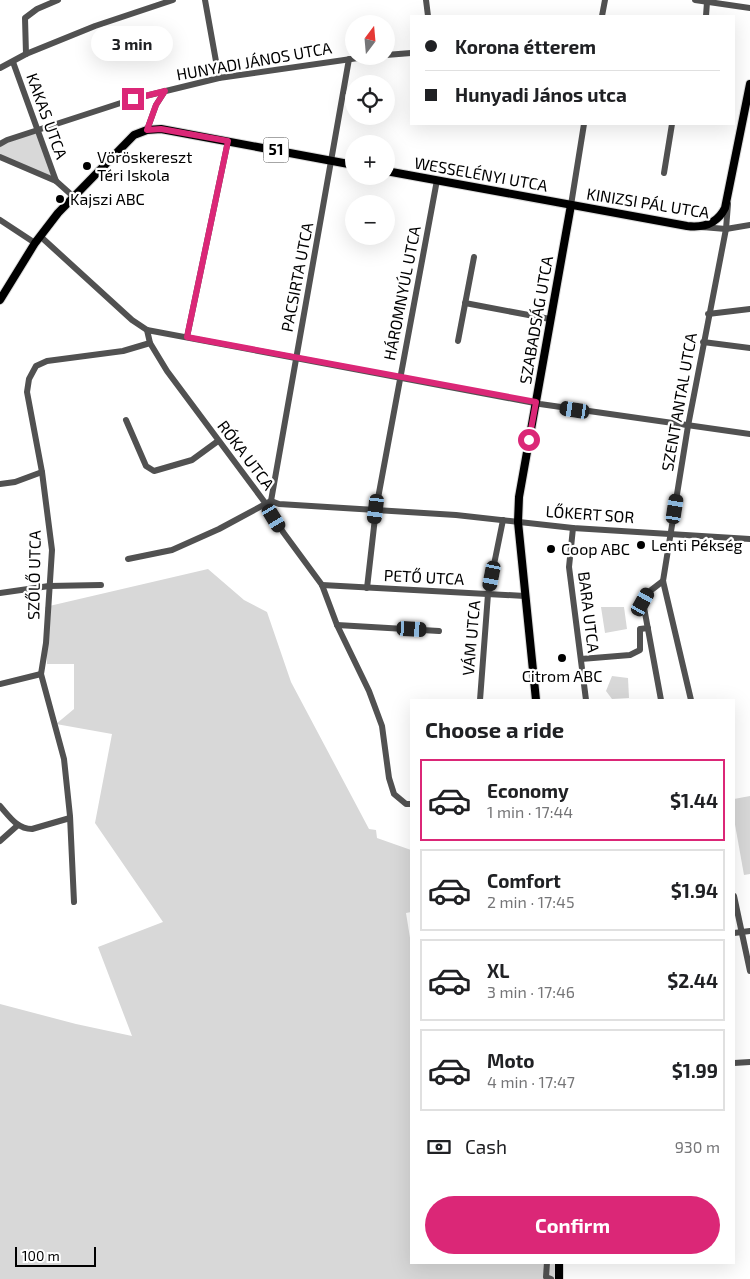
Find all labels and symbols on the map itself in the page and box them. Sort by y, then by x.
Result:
north arrow [345,15,395,65]
callout: 3 min [92,27,174,62]
street label: HUNYADI JÁNOS UTCA [175,37,333,84]
street label: KAKAS UTCA [23,70,72,161]
route end [122,88,144,110]
road number: 51 [264,138,288,162]
place label: Vöröskereszt Téri Iskola [97,147,192,184]
street label: WESSELÉNYI UTCA [413,152,549,195]
marker: Vöröskereszt Téri Iskola [81,160,93,172]
street label: KINIZSI PÁL UTCA [585,183,711,222]
place label: Kajszi ABC [70,189,145,209]
marker: Kajszi ABC [54,193,66,205]
street label: PACSIRTA UTCA [277,221,316,333]
street label: HÁROMNYÚL UTCA [379,224,424,362]
street label: SZABADSÁG UTCA [515,254,556,385]
street label: SZENT ANTAL UTCA [657,331,700,473]
car [559,400,590,420]
street label: RÓKA UTCA [214,416,279,493]
route start [518,429,540,451]
car [366,493,385,525]
car [665,493,684,525]
car [259,501,288,535]
street label: LŐKERT SOR [545,501,635,526]
street label: SZŐLŐ UTCA [23,530,44,620]
place label: Lenti Pékség [651,535,743,554]
place label: Coop ABC [561,539,630,558]
marker: Lenti Pékség [635,539,647,551]
marker: Coop ABC [545,543,557,555]
car [481,560,502,592]
street label: PETŐ UTCA [383,565,465,588]
street label: BARA UTCA [575,570,604,654]
car [629,585,656,619]
street label: VÁM UTCA [458,599,483,676]
car [396,621,427,637]
marker: Citrom ABC [556,652,568,664]
place label: Citrom ABC [522,666,602,685]
scale bar [15,1244,96,1267]

